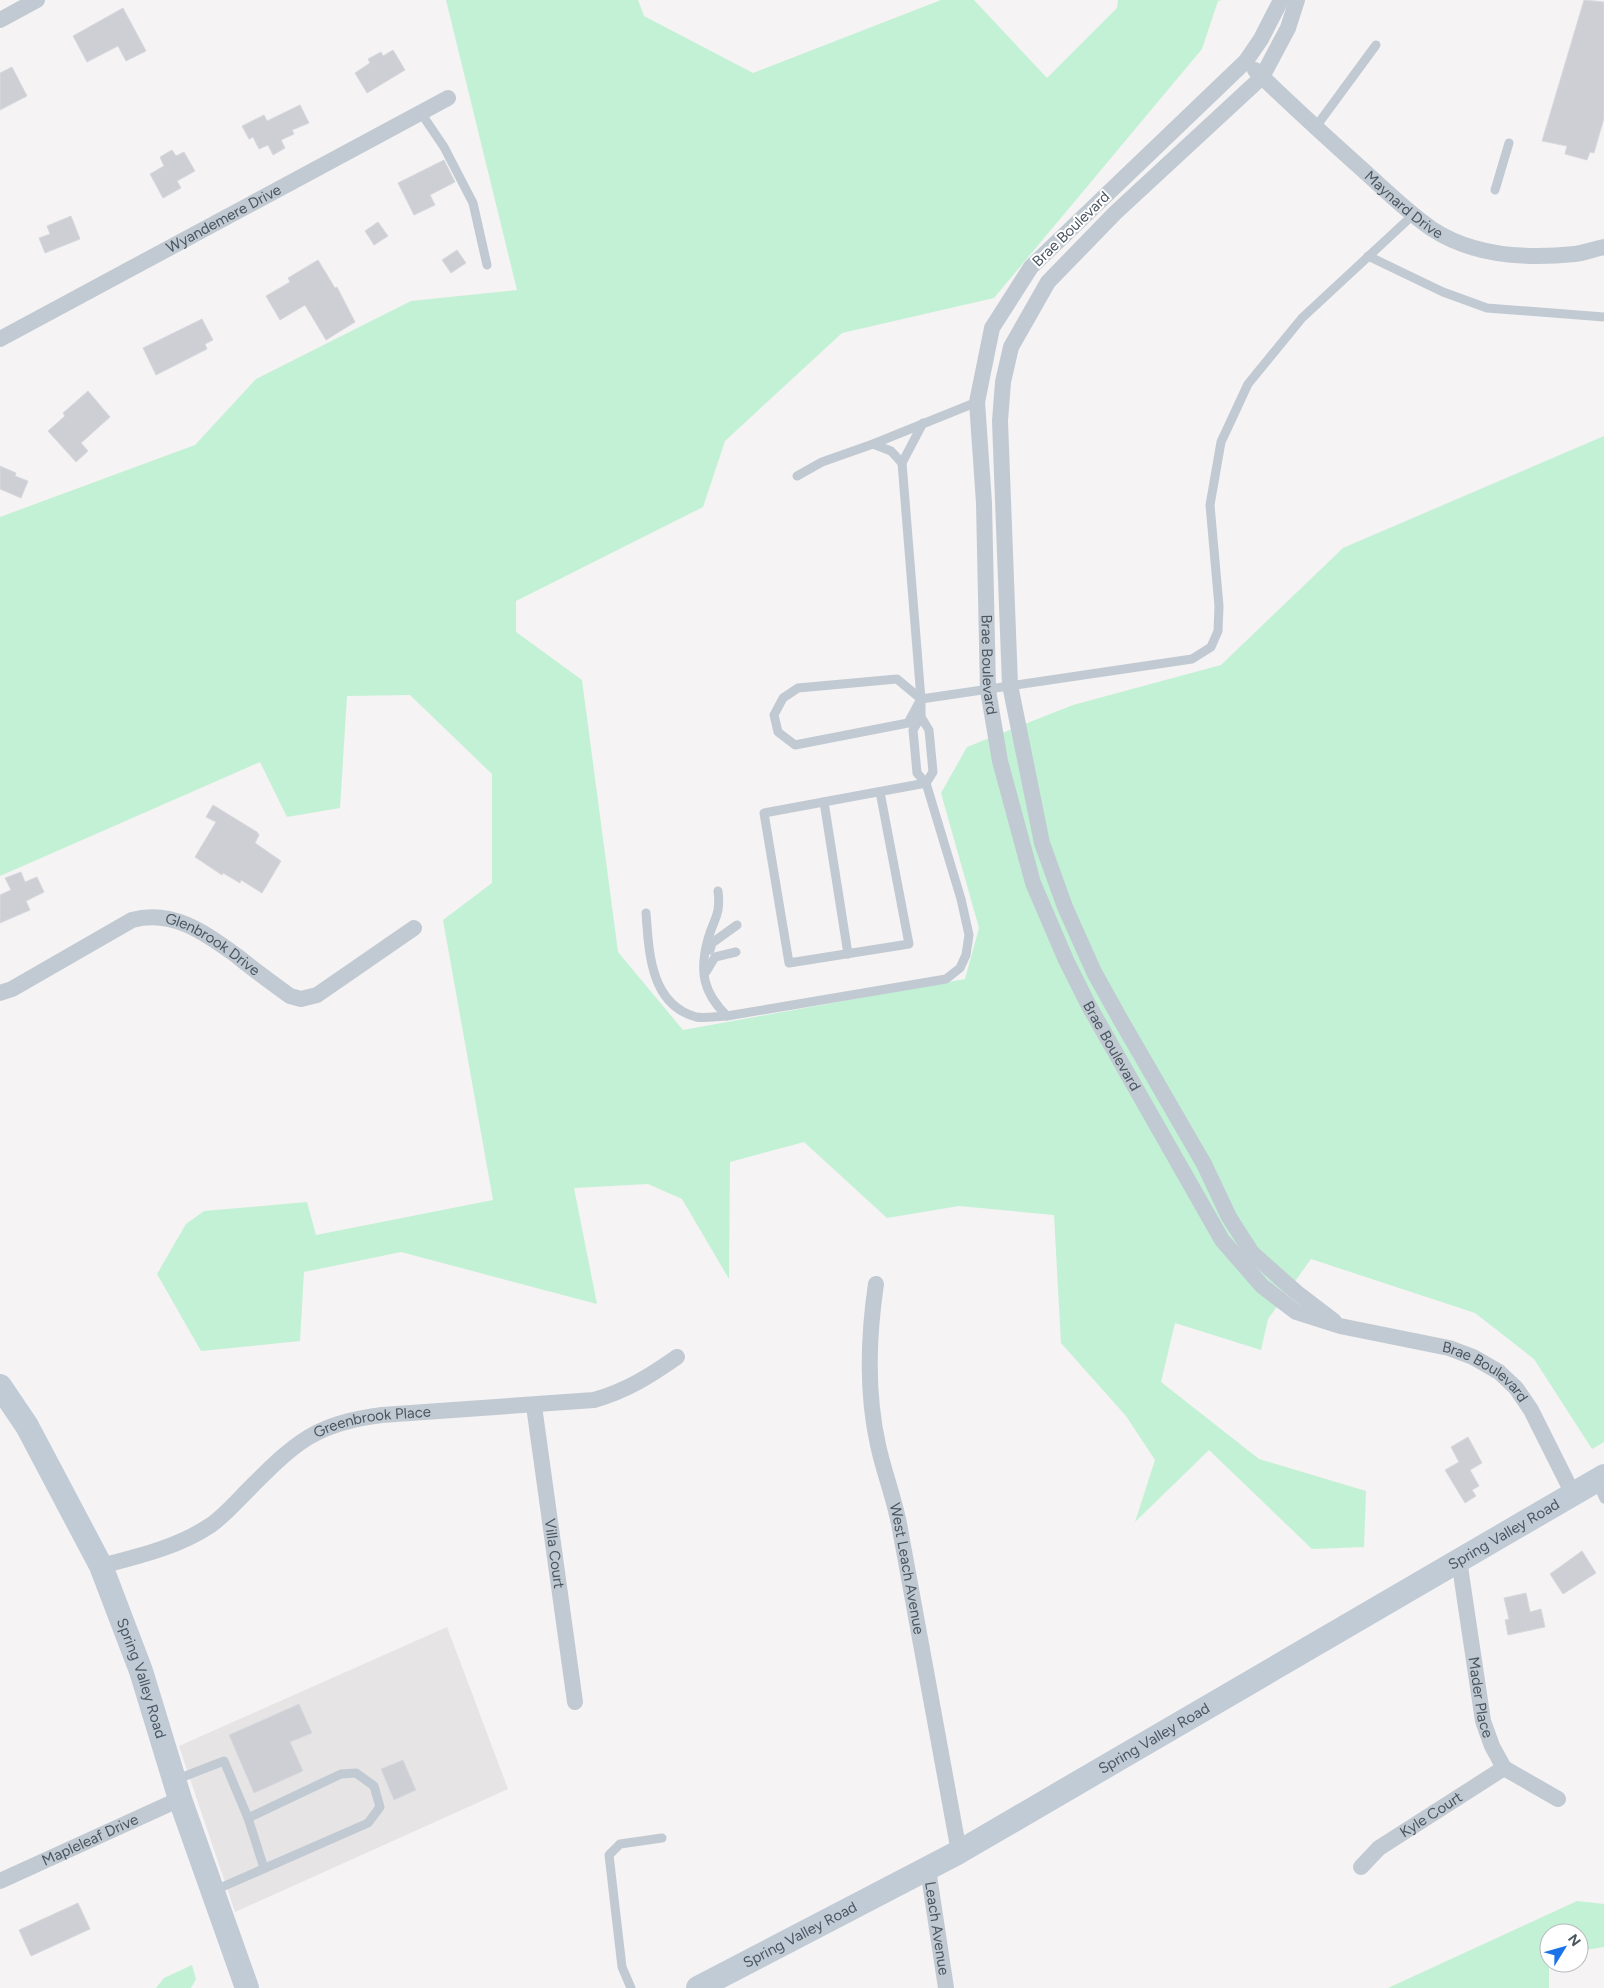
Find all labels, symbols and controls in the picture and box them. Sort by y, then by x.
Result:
street label: Maynard Drive [1361,167,1446,243]
street label: Wyandemere Drive [163,180,284,257]
street label: Brae Boulevard [1029,188,1113,270]
street label: Brae Boulevard [977,614,1001,716]
street label: Glenbrook Drive [163,909,264,980]
street label: Brae Boulevard [1079,998,1144,1094]
street label: Brae Boulevard [1441,1338,1532,1405]
street label: Greenbrook Place [310,1403,431,1442]
street label: Spring Valley Road [1445,1495,1563,1574]
street label: West Leach Avenue [886,1501,928,1636]
street label: Villa Court [541,1517,568,1590]
street label: Spring Valley Road [113,1616,170,1741]
street label: Mader Place [1465,1656,1497,1740]
street label: Spring Valley Road [1095,1699,1213,1778]
street label: Kyle Court [1396,1788,1466,1841]
street label: Mapleleaf Drive [39,1810,141,1870]
street label: Leach Avenue [921,1880,953,1976]
street label: Spring Valley Road [740,1898,860,1972]
north arrow [1539,1923,1589,1973]
text: N [1564,1931,1584,1950]

